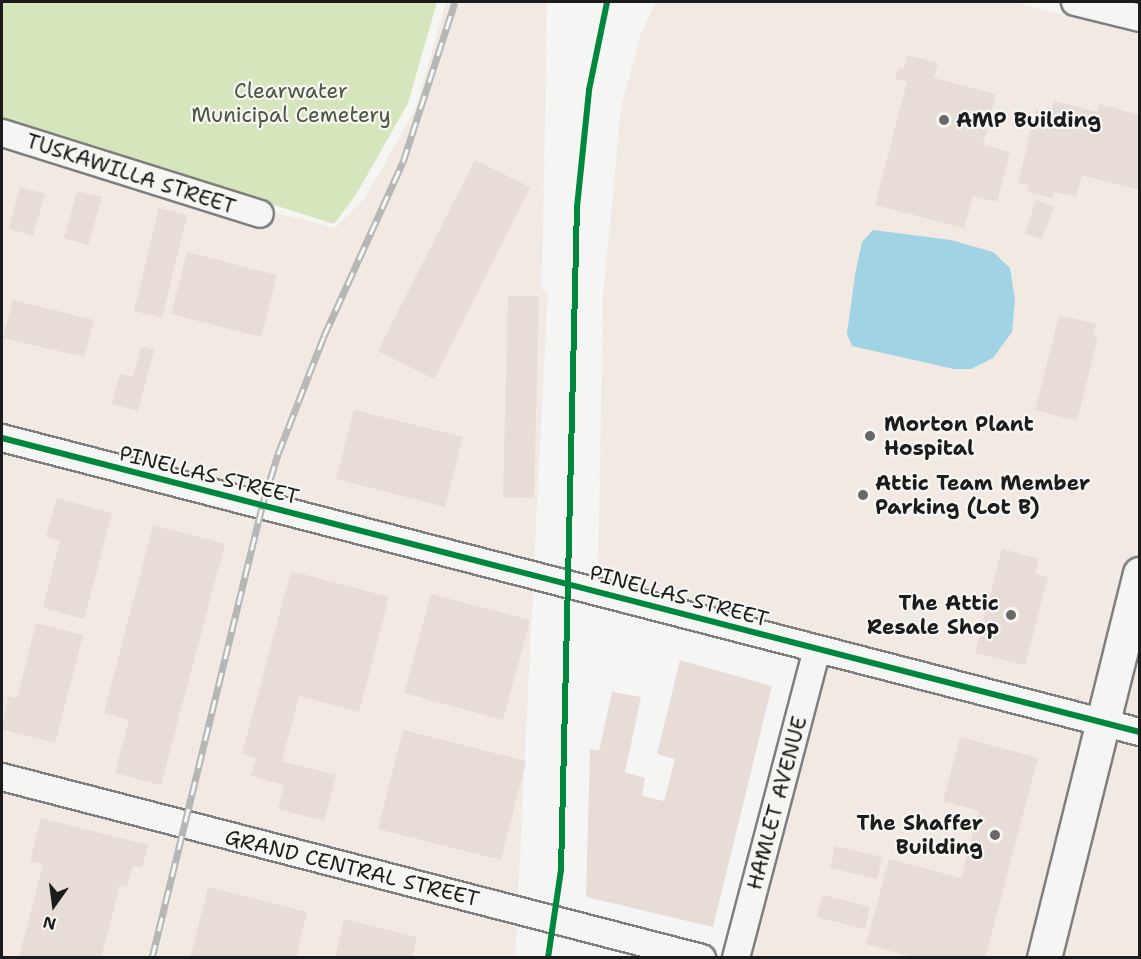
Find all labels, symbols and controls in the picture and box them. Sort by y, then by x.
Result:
park label: Clearwater Municipal Cemetery [191,78,391,128]
place label: AMP Building [956,107,1101,133]
marker: AMP Building [937,113,951,127]
street label: TUSKAWILLA STREET [23,128,239,220]
place label: Morton Plant Hospital [884,411,1034,461]
marker: Morton Plant Hospital [861,427,879,445]
street label: PINELLAS STREET [117,440,301,510]
place label: Attic Team Member Parking (Lot B) [875,470,1090,520]
marker: Attic Team Member Parking (Lot B) [856,488,870,502]
street label: PINELLAS STREET [587,560,771,632]
place label: The Attic Resale Shop [867,590,999,640]
marker: The Attic Resale Shop [1004,608,1018,622]
street label: HAMLET AVENUE [742,713,812,893]
place label: The Shaffer Building [856,810,983,860]
street label: GRAND CENTRAL STREET [222,824,482,912]
marker: The Shaffer Building [988,828,1002,842]
north arrow [24,875,84,935]
text: N [41,911,58,935]

